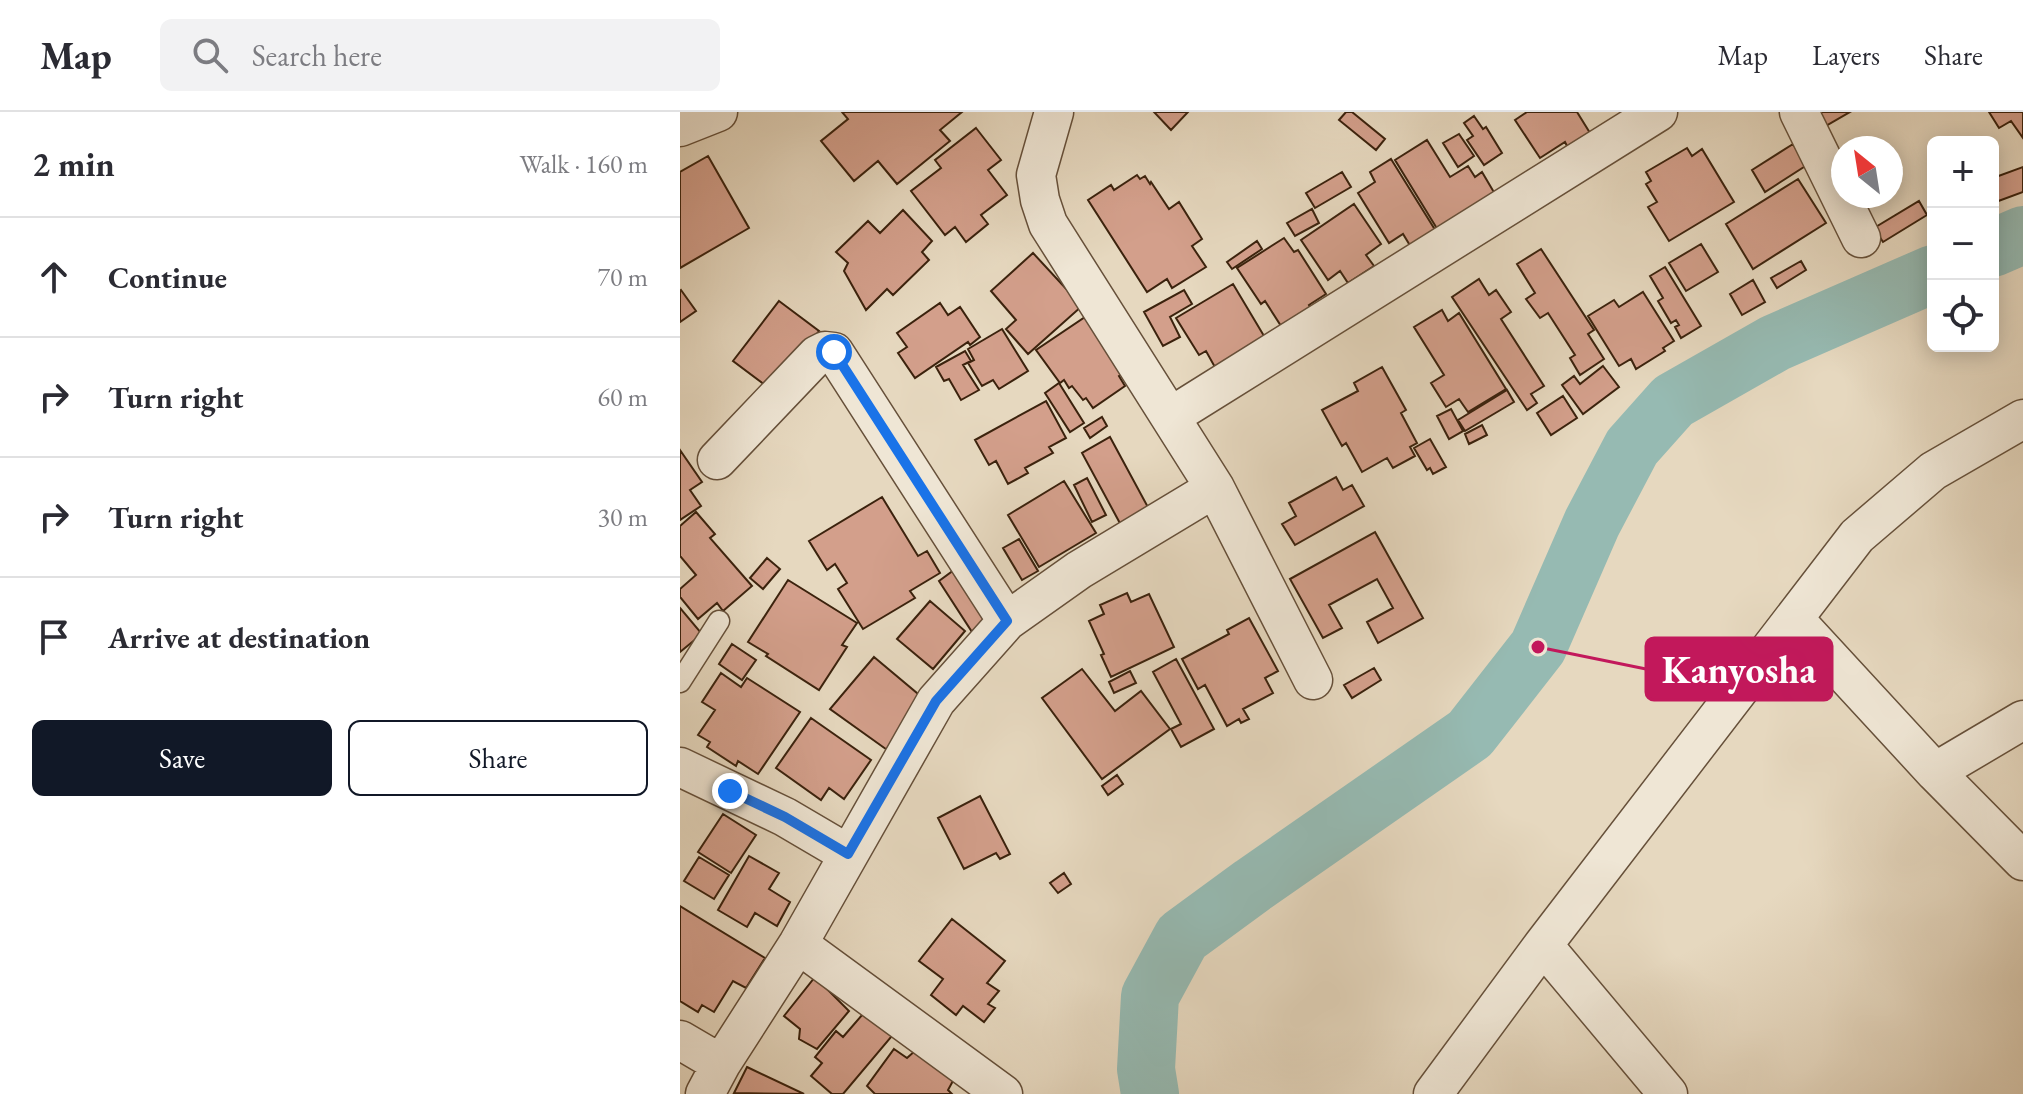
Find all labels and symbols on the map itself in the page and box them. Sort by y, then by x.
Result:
north arrow [1831,136,1903,208]
route start [816,334,852,370]
callout: Kanyosha [1646,638,1832,700]
text: Kanyosha [1662,645,1817,694]
route end [712,773,748,809]

